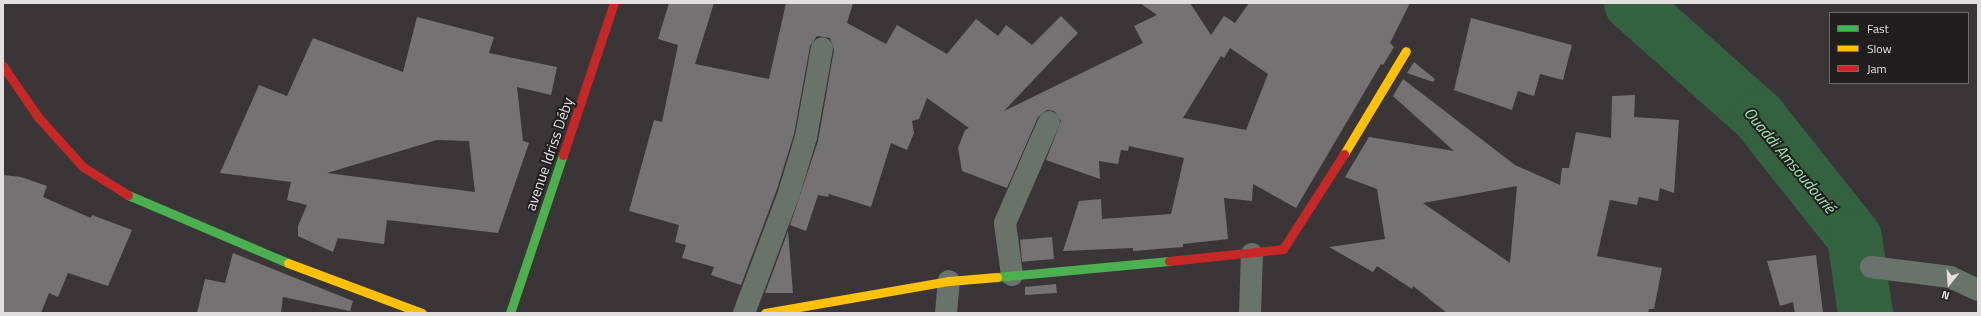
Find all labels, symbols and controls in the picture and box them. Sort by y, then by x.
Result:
legend [1829,12,1969,84]
text: Fast [1867,19,1889,38]
text: Slow [1867,39,1892,58]
text: Jam [1867,59,1887,78]
street label: avenue Idriss Déby [521,95,577,213]
water label: Ouaddi Amsoudourié [1740,103,1840,217]
north arrow [1929,264,1969,304]
text: N [1940,287,1951,304]

